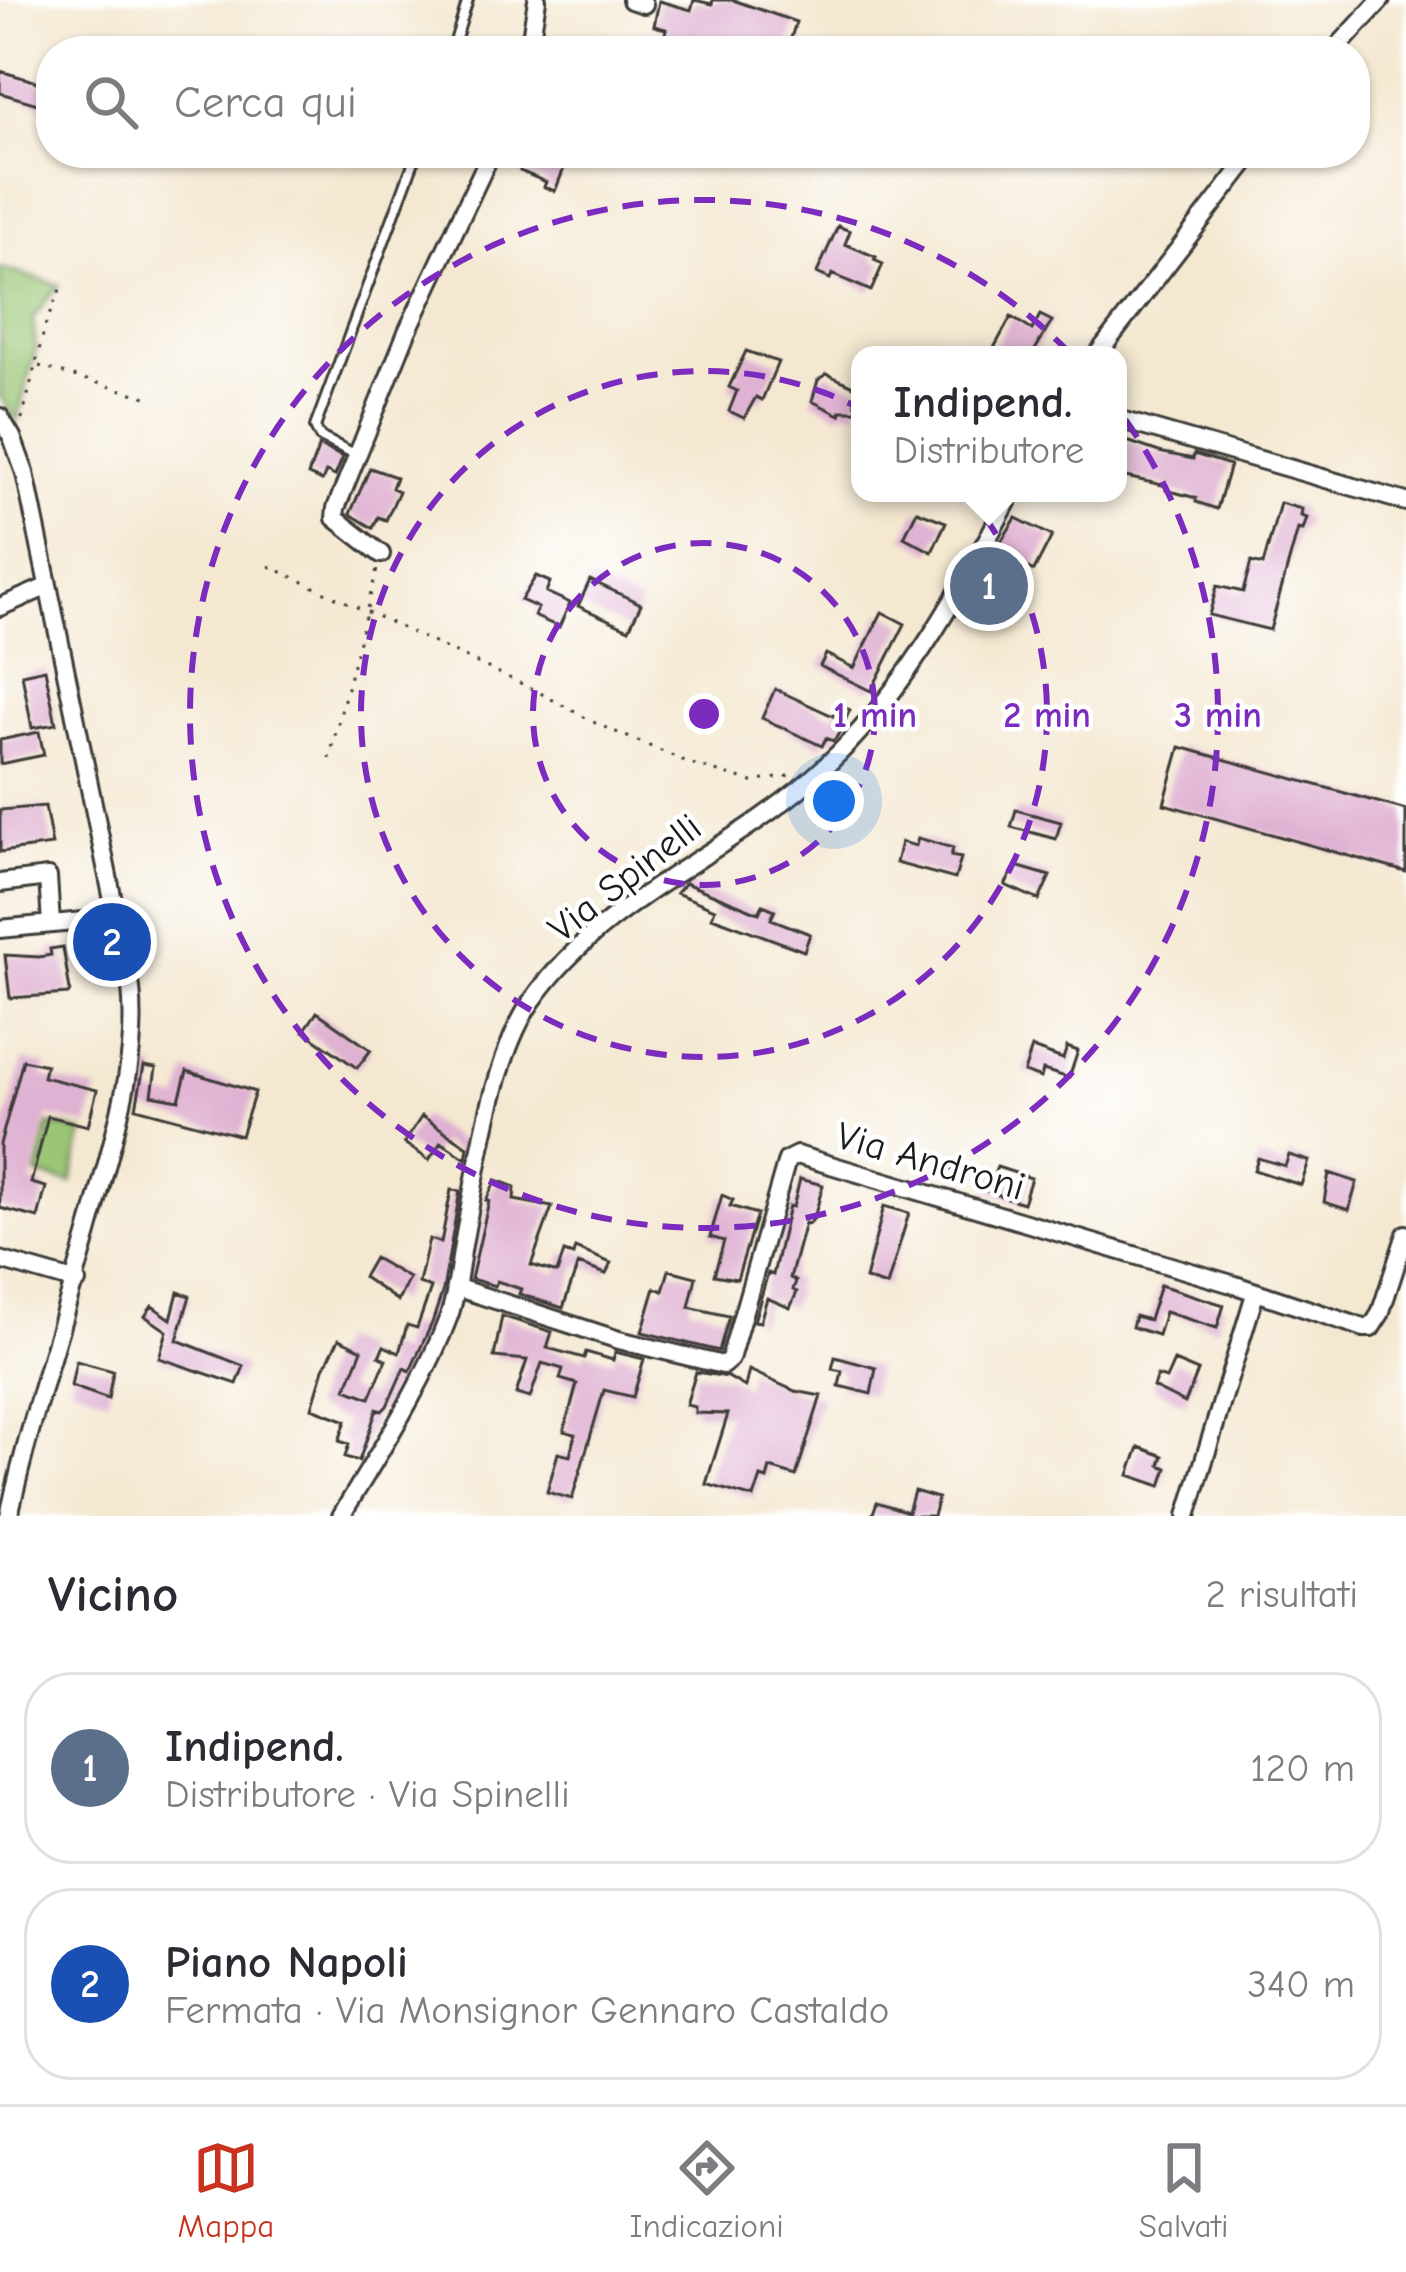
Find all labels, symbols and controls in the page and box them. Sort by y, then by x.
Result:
search box [36,36,1370,168]
icon: search [78,69,144,135]
text: Cerca qui [174,76,357,128]
popup [851,346,1127,502]
text: Indipend. [894,376,1072,428]
text: Distributore [894,428,1084,473]
pin: 1 [950,541,1028,631]
centre of rings [683,693,725,735]
text: 1 min [833,695,917,736]
text: 2 min [1003,695,1091,736]
text: 3 min [1174,695,1262,736]
your location [804,771,864,831]
street label: Via Spinelli [540,805,710,952]
pin: 2 [73,897,151,987]
street label: Via Androni [831,1113,1030,1210]
text: Vicino [48,1565,178,1624]
text: 2 risultati [1205,1572,1358,1617]
text: Indipend. [165,1720,344,1772]
text: 1 [82,1746,98,1791]
text: 120 m [1250,1746,1355,1791]
text: Distributore · Via Spinelli [165,1772,570,1817]
text: Piano Napoli [165,1936,408,1988]
text: 2 [80,1962,100,2007]
text: 340 m [1247,1962,1355,2007]
text: Fermata · Via Monsignor Gennaro Castaldo [165,1988,889,2033]
tab: Mappa [178,2135,274,2245]
tab: Indicazioni [630,2135,784,2245]
tab: Salvati [1139,2135,1228,2245]

